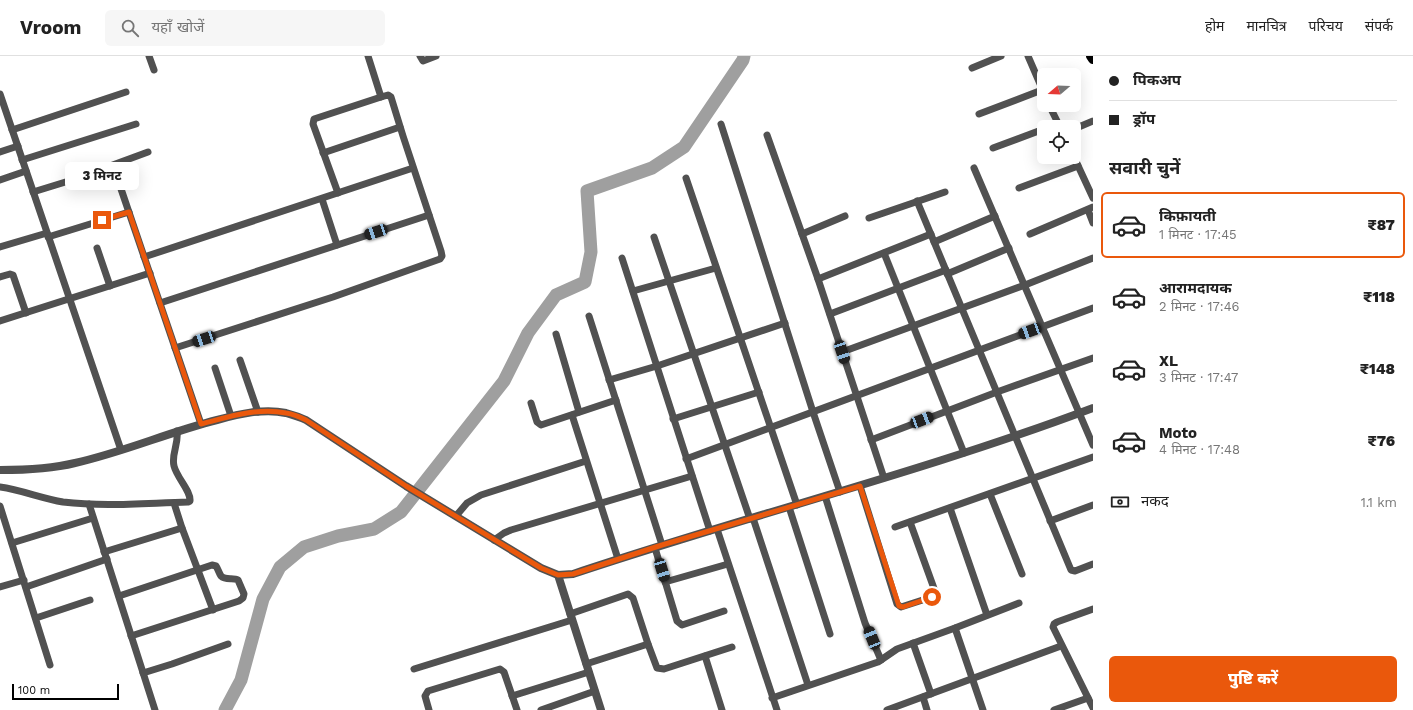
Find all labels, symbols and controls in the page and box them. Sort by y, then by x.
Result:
search box [105,10,385,46]
text: Vroom [20,16,81,39]
icon: search [119,17,141,39]
text: यहाँ खोजें [151,18,204,36]
text: होम [1205,18,1224,34]
text: मानचित्र [1246,18,1287,34]
text: परिचय [1309,18,1343,34]
text: संपर्क [1365,18,1393,34]
north arrow [1037,68,1081,112]
map controls [1037,68,1081,164]
text: पिकअप [1133,71,1181,89]
text: ड्रॉप [1133,110,1155,128]
button: locate [1037,120,1081,164]
text: सवारी चुनें [1109,157,1180,178]
callout: 3 मिनट [65,162,139,190]
text: 3 मिनट [82,168,122,183]
icon: car [1111,207,1147,243]
text: किफ़ायती [1159,207,1216,225]
route end [93,211,111,229]
text: ₹87 [1367,216,1395,234]
car [363,223,389,241]
text: 1 मिनट · 17:45 [1159,227,1237,242]
icon: car [1111,279,1147,315]
text: आरामदायक [1159,279,1232,297]
text: ₹118 [1363,288,1395,306]
text: 2 मिनट · 17:46 [1159,299,1240,314]
car [1017,321,1043,341]
car [191,330,217,348]
car [833,339,851,365]
icon: car [1111,351,1147,387]
text: XL [1159,352,1178,370]
text: ₹148 [1360,360,1395,378]
text: 3 मिनट · 17:47 [1159,370,1238,385]
car [909,410,935,430]
icon: car [1111,423,1147,459]
text: Moto [1159,424,1197,442]
text: ₹76 [1368,432,1395,450]
text: 4 मिनट · 17:48 [1159,442,1240,457]
icon: cash [1109,491,1131,513]
text: नकद [1141,492,1169,510]
text: 1.1 km [1361,495,1397,510]
car [653,557,671,583]
route start [923,588,941,606]
car [862,625,882,651]
button: पुष्टि करें [1109,656,1397,702]
scale bar [12,682,119,701]
text: 100 m [18,684,50,697]

